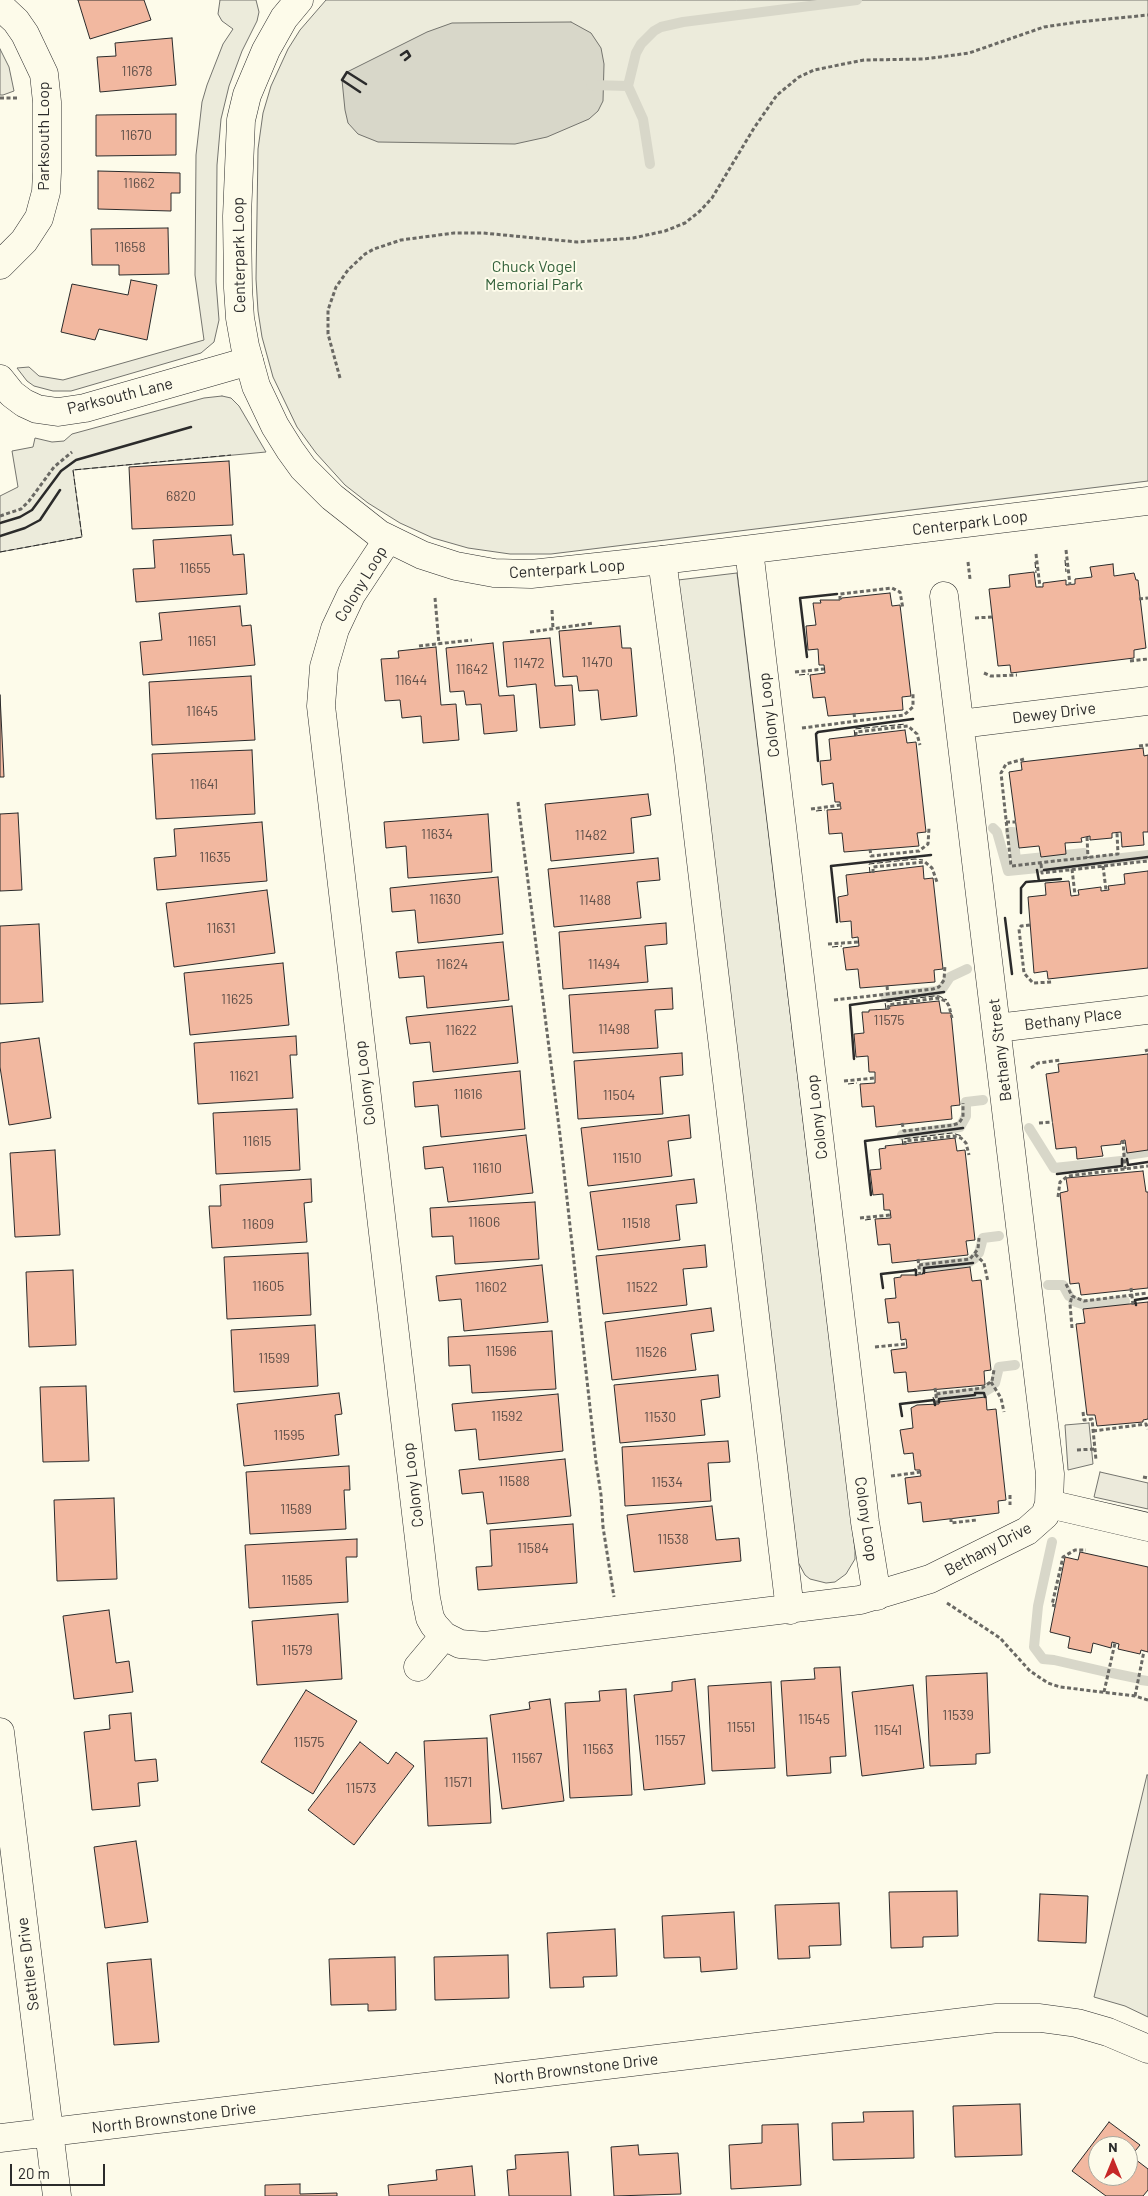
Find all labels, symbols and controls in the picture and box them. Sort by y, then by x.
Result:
house number: 11678 [122,63,152,79]
street label: Parksouth Loop [34,81,54,191]
house number: 11670 [120,127,152,143]
house number: 11662 [123,175,155,191]
street label: Centerpark Loop [228,197,250,313]
house number: 11658 [114,239,146,255]
park label: Chuck Vogel Memorial Park [485,257,583,295]
street label: Parksouth Lane [65,374,175,418]
house number: 6820 [166,488,196,504]
street label: Centerpark Loop [911,506,1029,540]
street label: Colony Loop [331,543,391,625]
street label: Centerpark Loop [508,555,626,583]
house number: 11655 [179,560,211,576]
house number: 11651 [188,633,216,649]
house number: 11470 [581,654,613,670]
house number: 11472 [513,655,545,671]
house number: 11642 [456,661,488,677]
house number: 11644 [395,672,427,688]
street label: Colony Loop [754,672,784,758]
street label: Dewey Drive [1011,698,1097,728]
house number: 11645 [186,703,218,719]
house number: 11641 [190,776,218,792]
house number: 11634 [421,826,453,842]
house number: 11482 [575,827,607,843]
house number: 11635 [199,849,231,865]
house number: 11630 [429,891,461,907]
house number: 11488 [579,892,611,908]
house number: 11631 [206,920,236,936]
house number: 11624 [436,956,468,972]
house number: 11494 [588,956,620,972]
house number: 11625 [221,991,253,1007]
street label: Bethany Street [984,997,1016,1103]
street label: Bethany Place [1023,1003,1123,1035]
house number: 11575 [874,1012,904,1028]
house number: 11498 [598,1021,630,1037]
house number: 11622 [445,1022,477,1038]
street label: Colony Loop [350,1040,380,1126]
house number: 11621 [229,1068,259,1084]
street label: Colony Loop [802,1074,832,1160]
house number: 11616 [454,1086,482,1102]
house number: 11504 [603,1087,635,1103]
house number: 11615 [243,1133,271,1149]
house number: 11510 [612,1150,642,1166]
house number: 11610 [472,1160,502,1176]
house number: 11606 [468,1214,500,1230]
house number: 11518 [622,1215,650,1231]
house number: 11609 [242,1216,274,1232]
house number: 11605 [252,1278,284,1294]
house number: 11602 [475,1279,507,1295]
house number: 11522 [626,1279,658,1295]
house number: 11596 [485,1343,517,1359]
house number: 11526 [635,1344,667,1360]
house number: 11599 [258,1350,290,1366]
house number: 11592 [491,1408,523,1424]
house number: 11530 [644,1409,676,1425]
house number: 11595 [273,1427,305,1443]
street label: Colony Loop [398,1442,428,1528]
house number: 11588 [498,1473,530,1489]
house number: 11534 [651,1474,683,1490]
street label: Colony Loop [851,1475,881,1563]
house number: 11589 [280,1501,312,1517]
street label: Bethany Drive [941,1518,1035,1580]
house number: 11538 [657,1531,689,1547]
house number: 11584 [517,1540,549,1556]
house number: 11585 [281,1572,313,1588]
house number: 11579 [282,1642,312,1658]
house number: 11539 [942,1707,974,1723]
house number: 11545 [798,1711,830,1727]
house number: 11551 [727,1719,755,1735]
house number: 11541 [874,1722,902,1738]
house number: 11557 [655,1732,685,1748]
house number: 11575 [294,1734,324,1750]
house number: 11563 [582,1741,614,1757]
house number: 11567 [512,1750,542,1766]
house number: 11571 [444,1774,472,1790]
house number: 11573 [346,1780,376,1796]
street label: Settlers Drive [13,1916,43,2012]
street label: North Brownstone Drive [493,2049,659,2089]
street label: North Brownstone Drive [91,2098,257,2138]
north arrow [1088,2136,1138,2186]
text: N [1108,2138,1118,2155]
scale bar [12,2154,108,2186]
text: 20 m [18,2164,50,2182]

